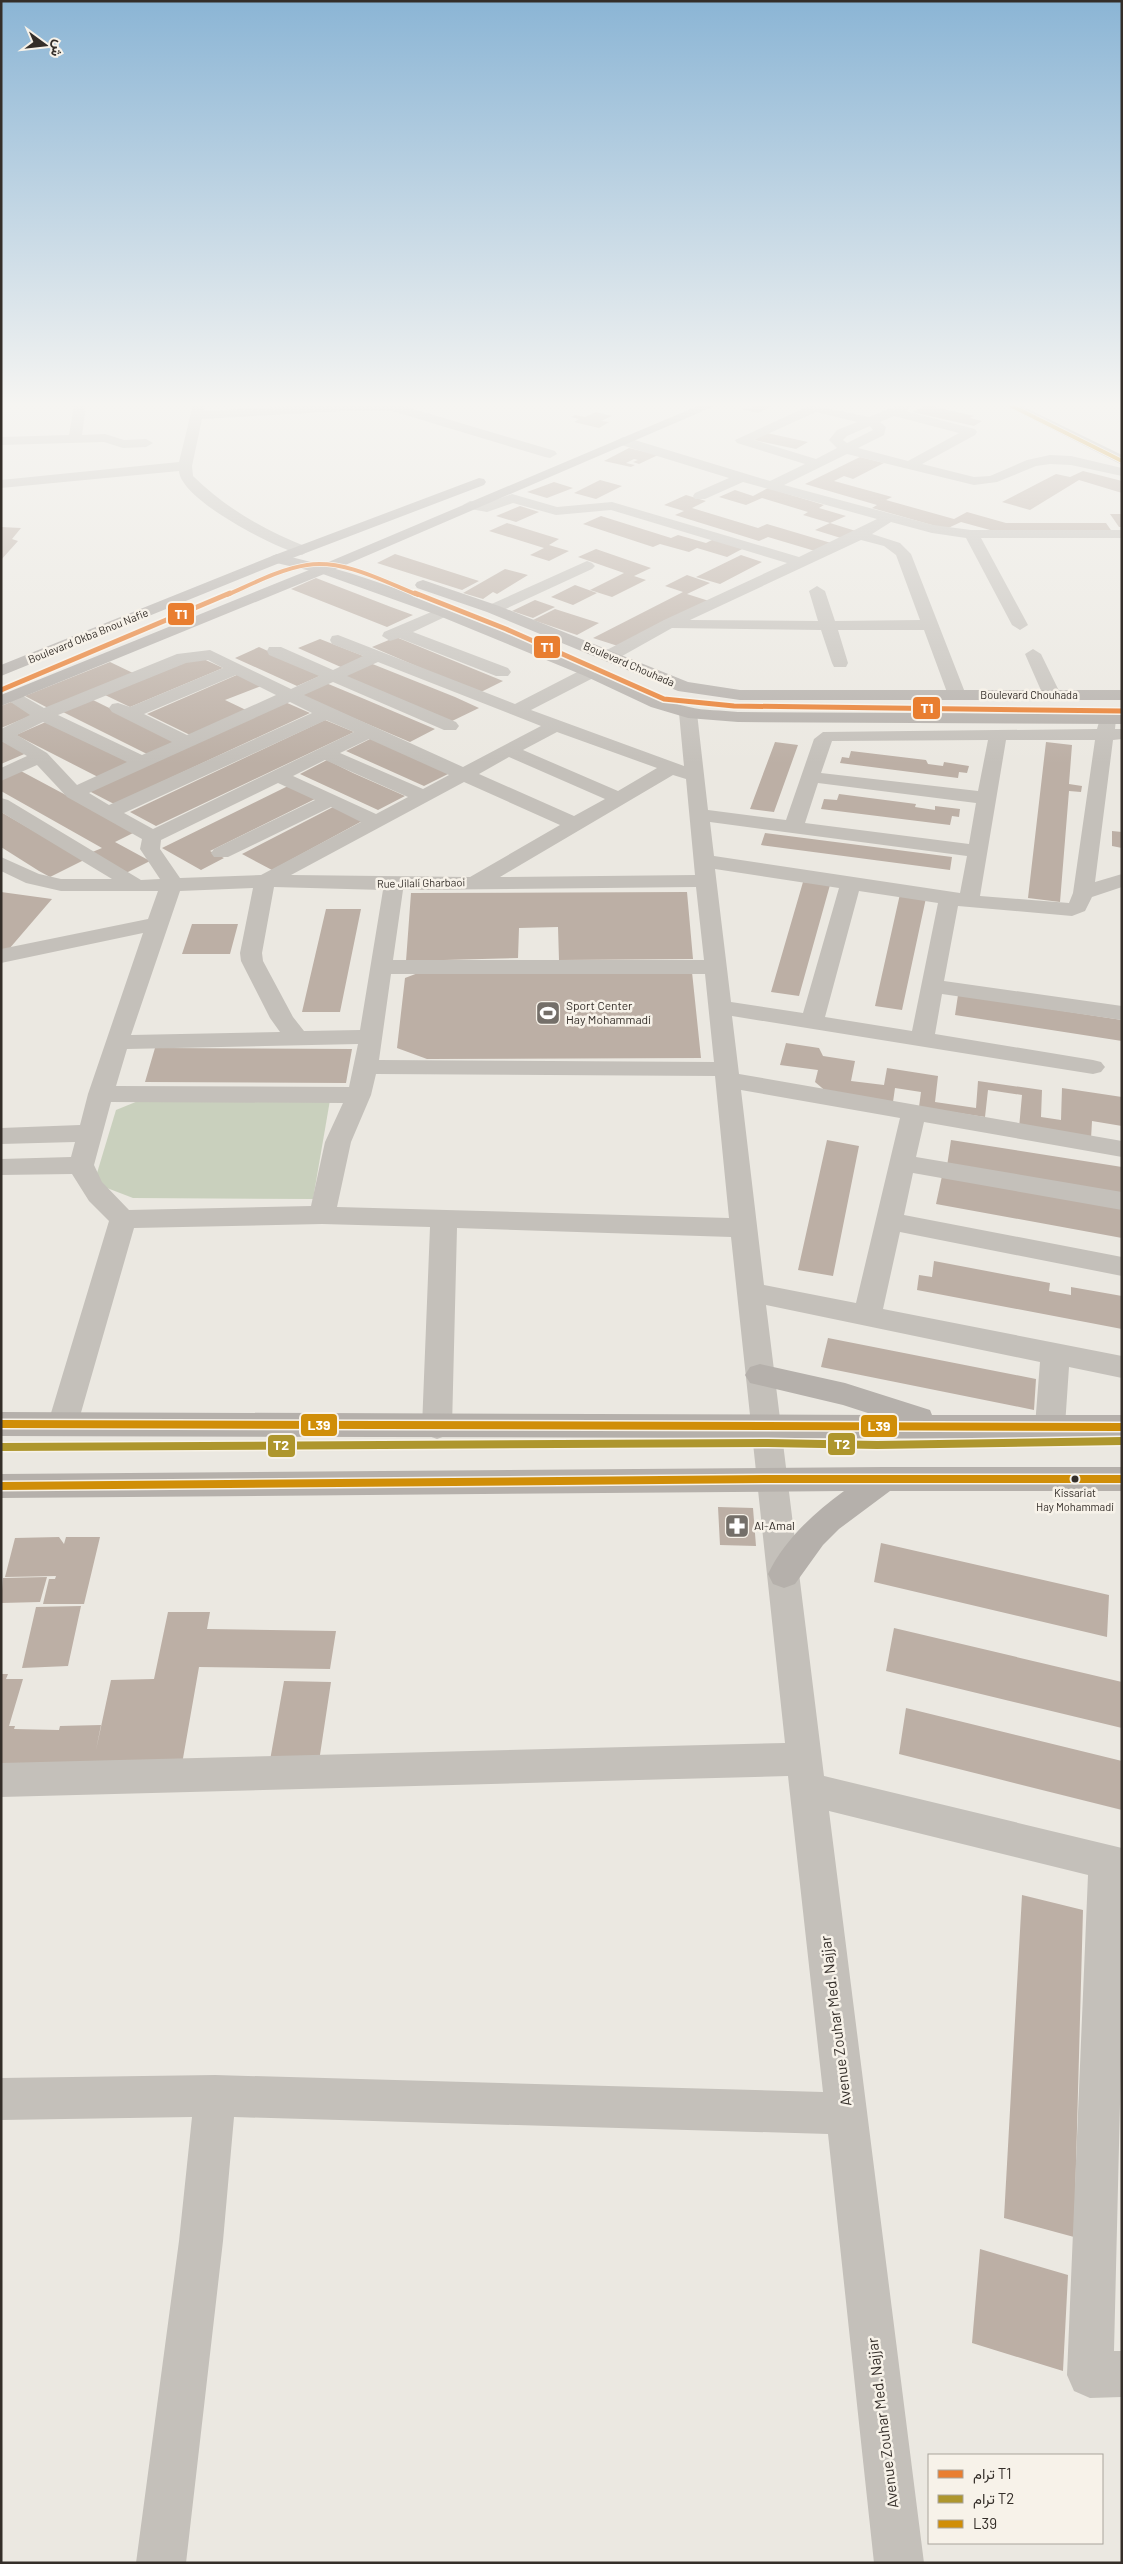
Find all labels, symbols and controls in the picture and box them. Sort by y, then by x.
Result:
north arrow [20,20,70,70]
text: ش [47,38,68,59]
line badge: T1 [167,602,195,626]
street label: Boulevard Okba Bnou Nafie [26,605,150,666]
text: T1 [174,605,188,622]
line badge: T1 [533,635,561,659]
text: T1 [540,638,554,655]
street label: Boulevard Chouhada [582,639,677,689]
street label: Boulevard Chouhada [980,688,1078,701]
line badge: T1 [912,696,941,720]
text: T1 [920,699,934,716]
street label: Rue Jilali Gharbaoi [377,875,465,890]
place label: Sport Center Hay Mohammadi [566,998,651,1026]
sports icon: Sport Center Hay Mohammadi [535,1000,561,1026]
line badge: L39 [300,1413,338,1437]
line badge: L39 [860,1414,898,1438]
text: L39 [307,1416,331,1433]
text: L39 [867,1417,891,1434]
line badge: T2 [827,1432,856,1456]
line badge: T2 [267,1434,296,1458]
text: T2 [834,1435,850,1452]
text: T2 [273,1436,289,1453]
marker: Kissariat Hay Mohammadi [1070,1474,1080,1484]
place label: Kissariat Hay Mohammadi [1036,1486,1114,1513]
pharmacy icon: Al-Amal [724,1513,750,1539]
place label: Al-Amal [754,1518,795,1532]
street label: Avenue Zouhar Med. Najjar [816,1934,854,2107]
street label: Avenue Zouhar Med. Najjar [863,2336,901,2509]
legend [928,2454,1103,2544]
text: ترام T1 [973,2464,1012,2484]
text: ترام T2 [973,2489,1014,2509]
text: L39 [973,2514,997,2532]

